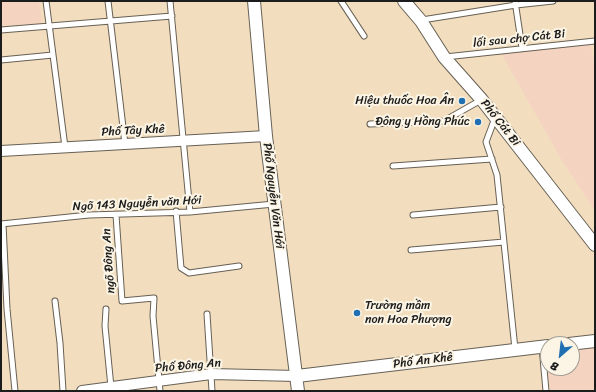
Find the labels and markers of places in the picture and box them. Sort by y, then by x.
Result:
place label: Hiệu thuốc Hoa Ân [355,94,454,108]
marker: Hiệu thuốc Hoa Ân [457,96,467,106]
place label: Đông y Hồng Phúc [376,115,470,129]
marker: Đông y Hồng Phúc [473,117,483,127]
place label: Trường mầm non Hoa Phượng [365,299,452,327]
marker: Trường mầm non Hoa Phượng [352,308,362,318]

